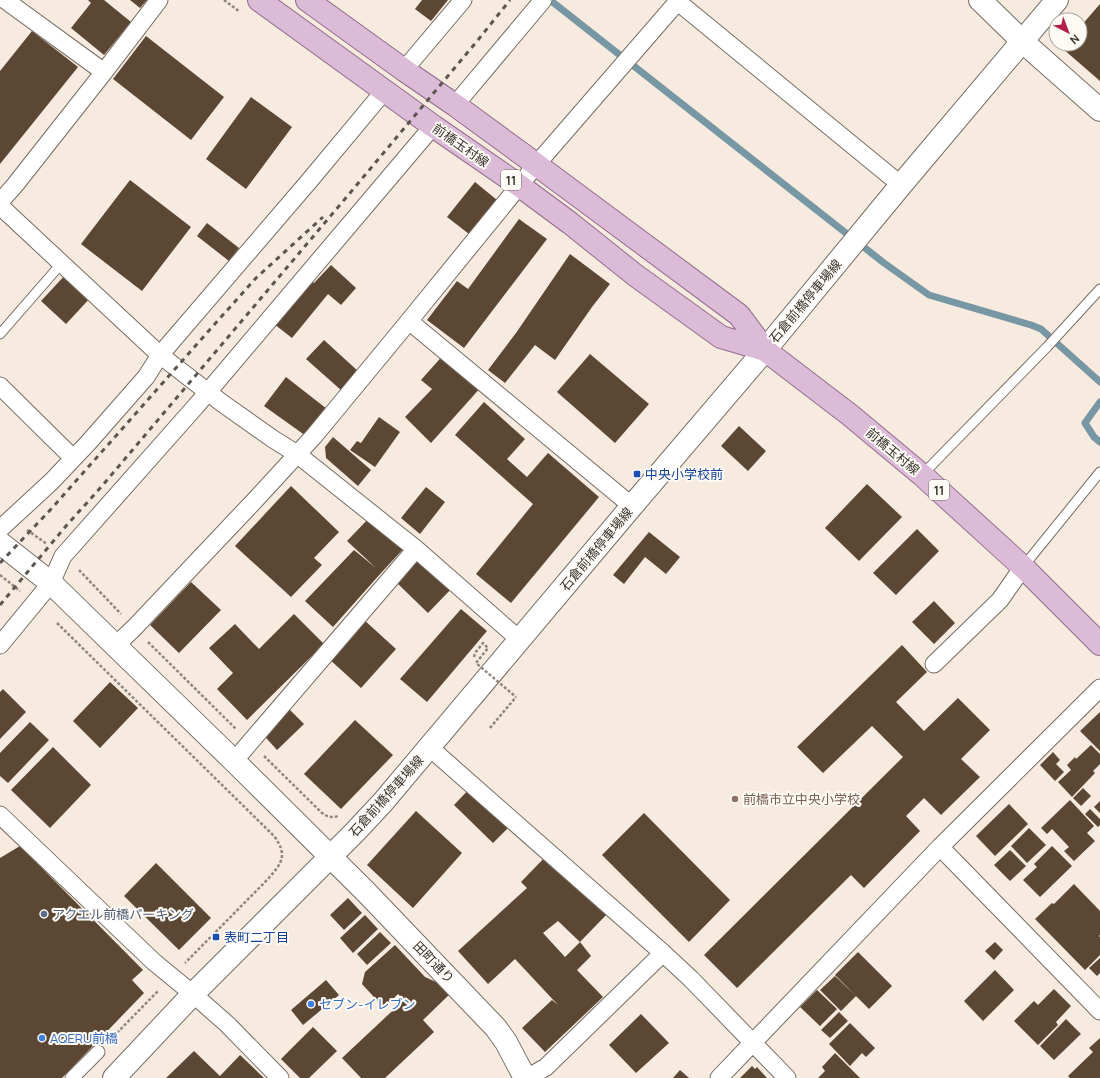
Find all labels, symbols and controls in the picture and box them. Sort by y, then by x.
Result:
north arrow [1048,12,1088,52]
text: N [1067,32,1083,48]
street label: 前橋玉村線 [429,119,493,171]
road number: 11 [501,170,521,190]
street label: 石倉前橋停車場線 [765,255,845,347]
street label: 前橋玉村線 [862,423,924,479]
place label: 中央小学校前 [645,465,723,483]
marker: 中央小学校前 [632,469,642,479]
road number: 11 [929,480,949,500]
street label: 石倉前橋停車場線 [556,503,636,595]
street label: 石倉前橋停車場線 [345,751,427,841]
place label: 前橋市立中央小学校 [743,790,860,808]
marker: 前橋市立中央小学校 [730,794,740,804]
place label: アクエル前橋パーキング [52,905,194,923]
marker: アクエル前橋パーキング [39,909,49,919]
place label: 表町二丁目 [224,928,289,946]
marker: 表町二丁目 [211,932,221,942]
street label: 田町通り [409,937,459,987]
place label: セブン-イレブン [319,995,415,1013]
marker: セブン-イレブン [306,999,316,1009]
place label: AQERU前橋 [50,1029,118,1047]
marker: AQERU前橋 [37,1033,47,1043]

